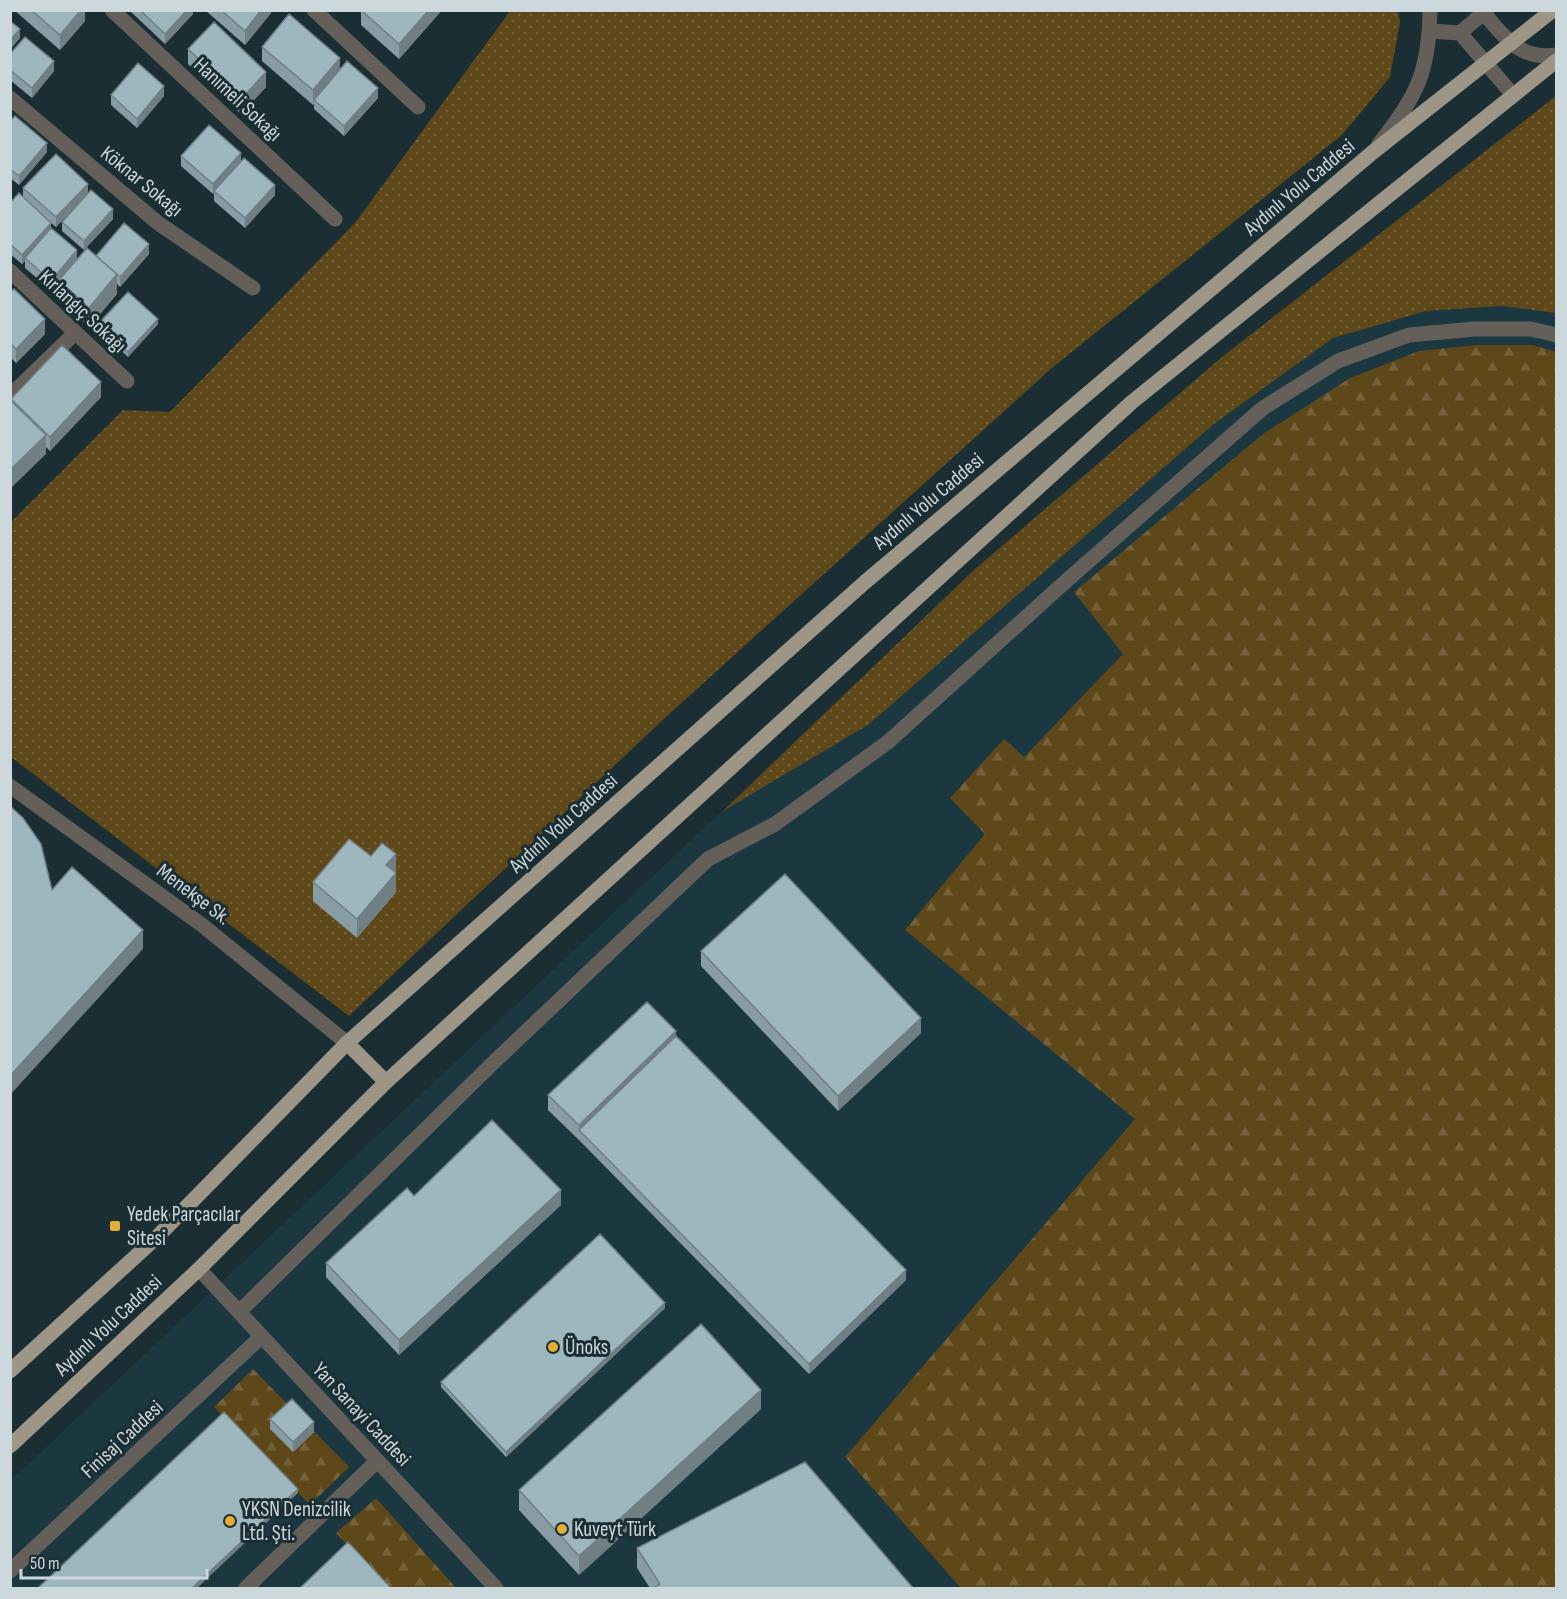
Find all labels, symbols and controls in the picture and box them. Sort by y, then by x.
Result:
street label: Hanımeli Sokağı [188,52,287,146]
street label: Aydınlı Yolu Caddesi [1238,134,1360,242]
street label: Köknar Sokağı [96,141,188,222]
street label: Kırlangıç Sokağı [34,265,132,358]
street label: Aydınlı Yolu Caddesi [867,448,989,556]
street label: Aydınlı Yolu Caddesi [503,768,623,879]
street label: Menekşe Sk. [152,858,236,930]
place label: Yedek Parçacılar Sitesi [127,1202,240,1251]
marker: Yedek Parçacılar Sitesi [108,1219,122,1233]
street label: Aydınlı Yolu Caddesi [49,1269,167,1382]
place label: Ünoks [565,1335,608,1360]
marker: Ünoks [546,1340,560,1354]
street label: Yan Sanayi Caddesi [307,1357,416,1471]
street label: Finisaj Caddesi [76,1395,169,1484]
place label: YKSN Denizcilik Ltd. Şti. [242,1497,351,1546]
marker: YKSN Denizcilik Ltd. Şti. [223,1514,237,1528]
place label: Kuveyt Türk [574,1517,656,1542]
marker: Kuveyt Türk [555,1522,569,1536]
scale bar [21,1542,207,1580]
text: 50 m [30,1553,60,1574]

